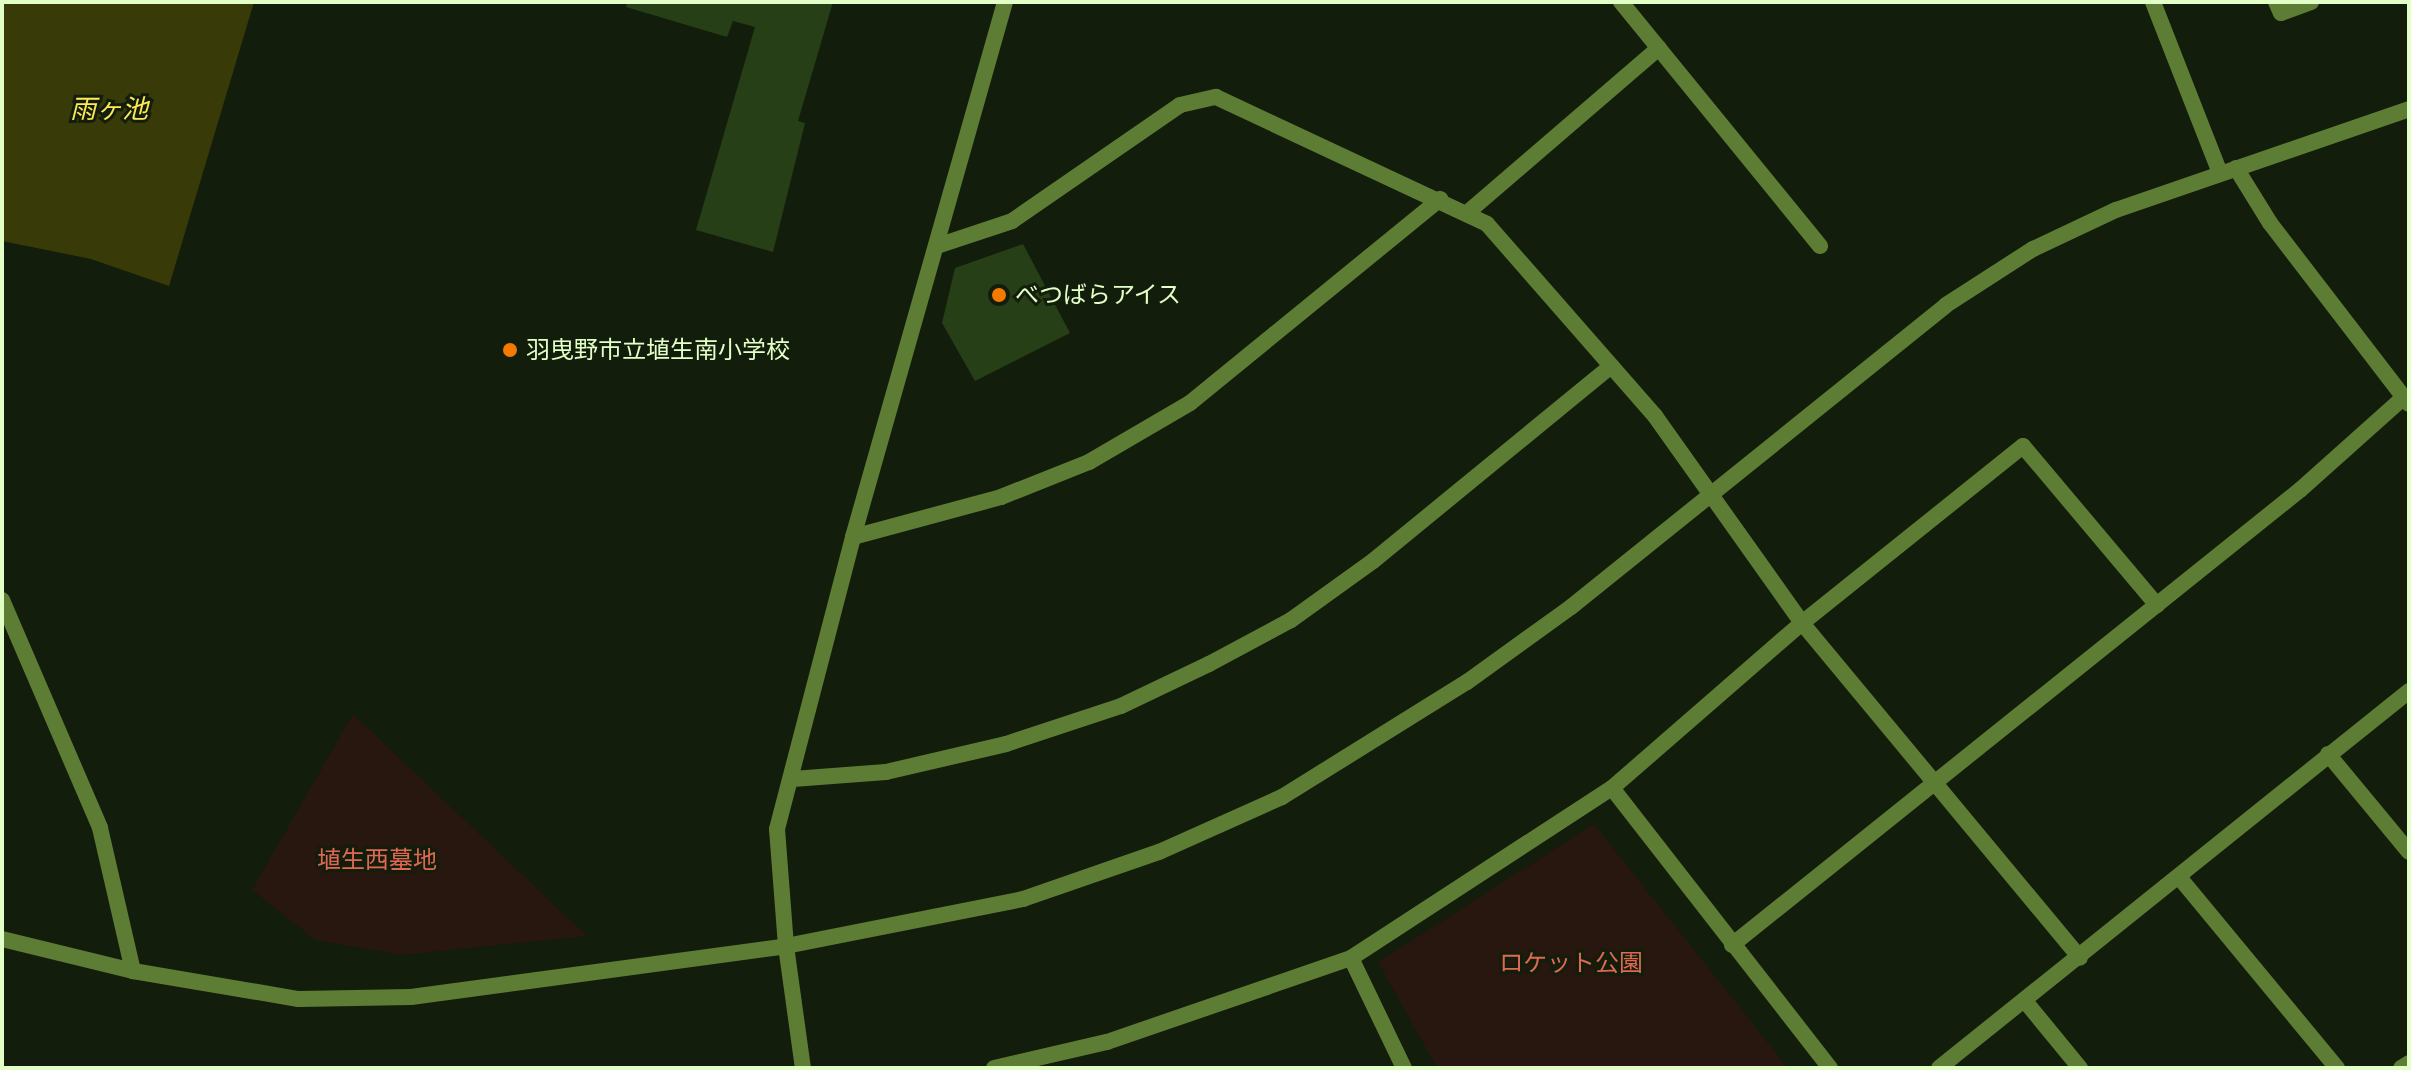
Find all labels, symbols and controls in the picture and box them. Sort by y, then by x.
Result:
water label: 雨ヶ池 [70,94,148,126]
place label: べつばらアイス [1015,281,1183,309]
marker: べつばらアイス [990,286,1008,304]
place label: 羽曳野市立埴生南小学校 [526,336,790,364]
marker: 羽曳野市立埴生南小学校 [501,341,519,359]
park label: 埴生西墓地 [317,846,437,874]
park label: ロケット公園 [1499,949,1643,977]

